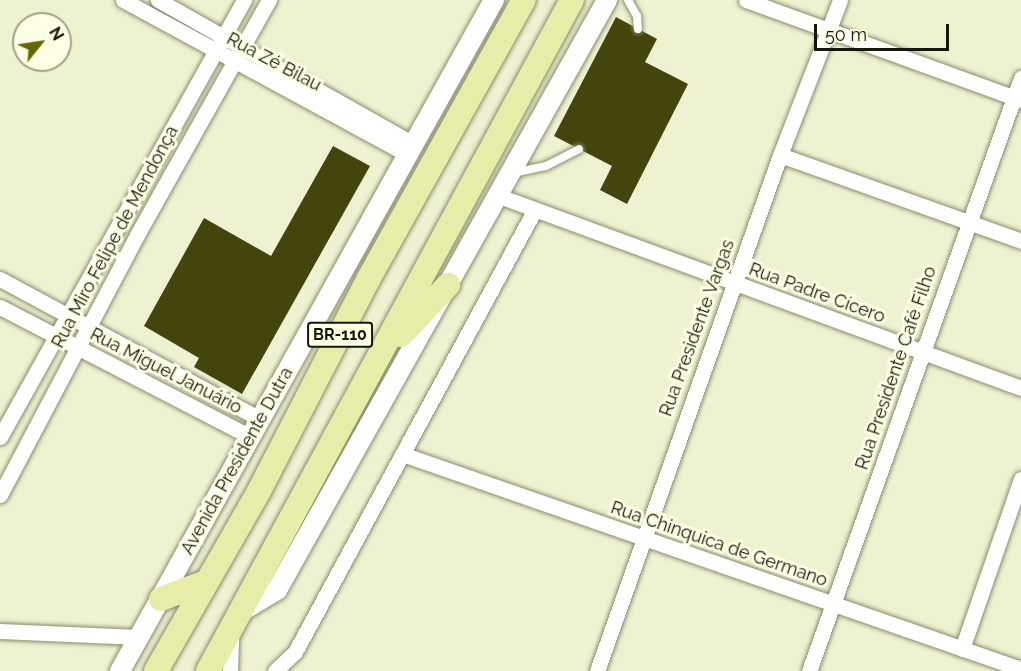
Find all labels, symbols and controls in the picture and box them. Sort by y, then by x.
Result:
north arrow [12,12,72,72]
scale bar [817,12,952,50]
text: N [45,24,68,44]
text: 50 m [825,24,867,45]
street label: Rua Zé Bilau [223,28,325,96]
street label: Rua Miro Felipe de Mendonça [47,122,183,352]
street label: Rua Presidente Vargas [655,236,739,420]
street label: Rua Padre Cícero [746,258,888,328]
street label: Rua Presidente Café Filho [851,263,941,473]
road number: BR-110 [307,322,373,348]
street label: Rua Miguel Januário [86,323,246,419]
street label: Avenida Presidente Dutra [176,364,298,558]
street label: Rua Chinquica de Germano [608,497,830,591]

